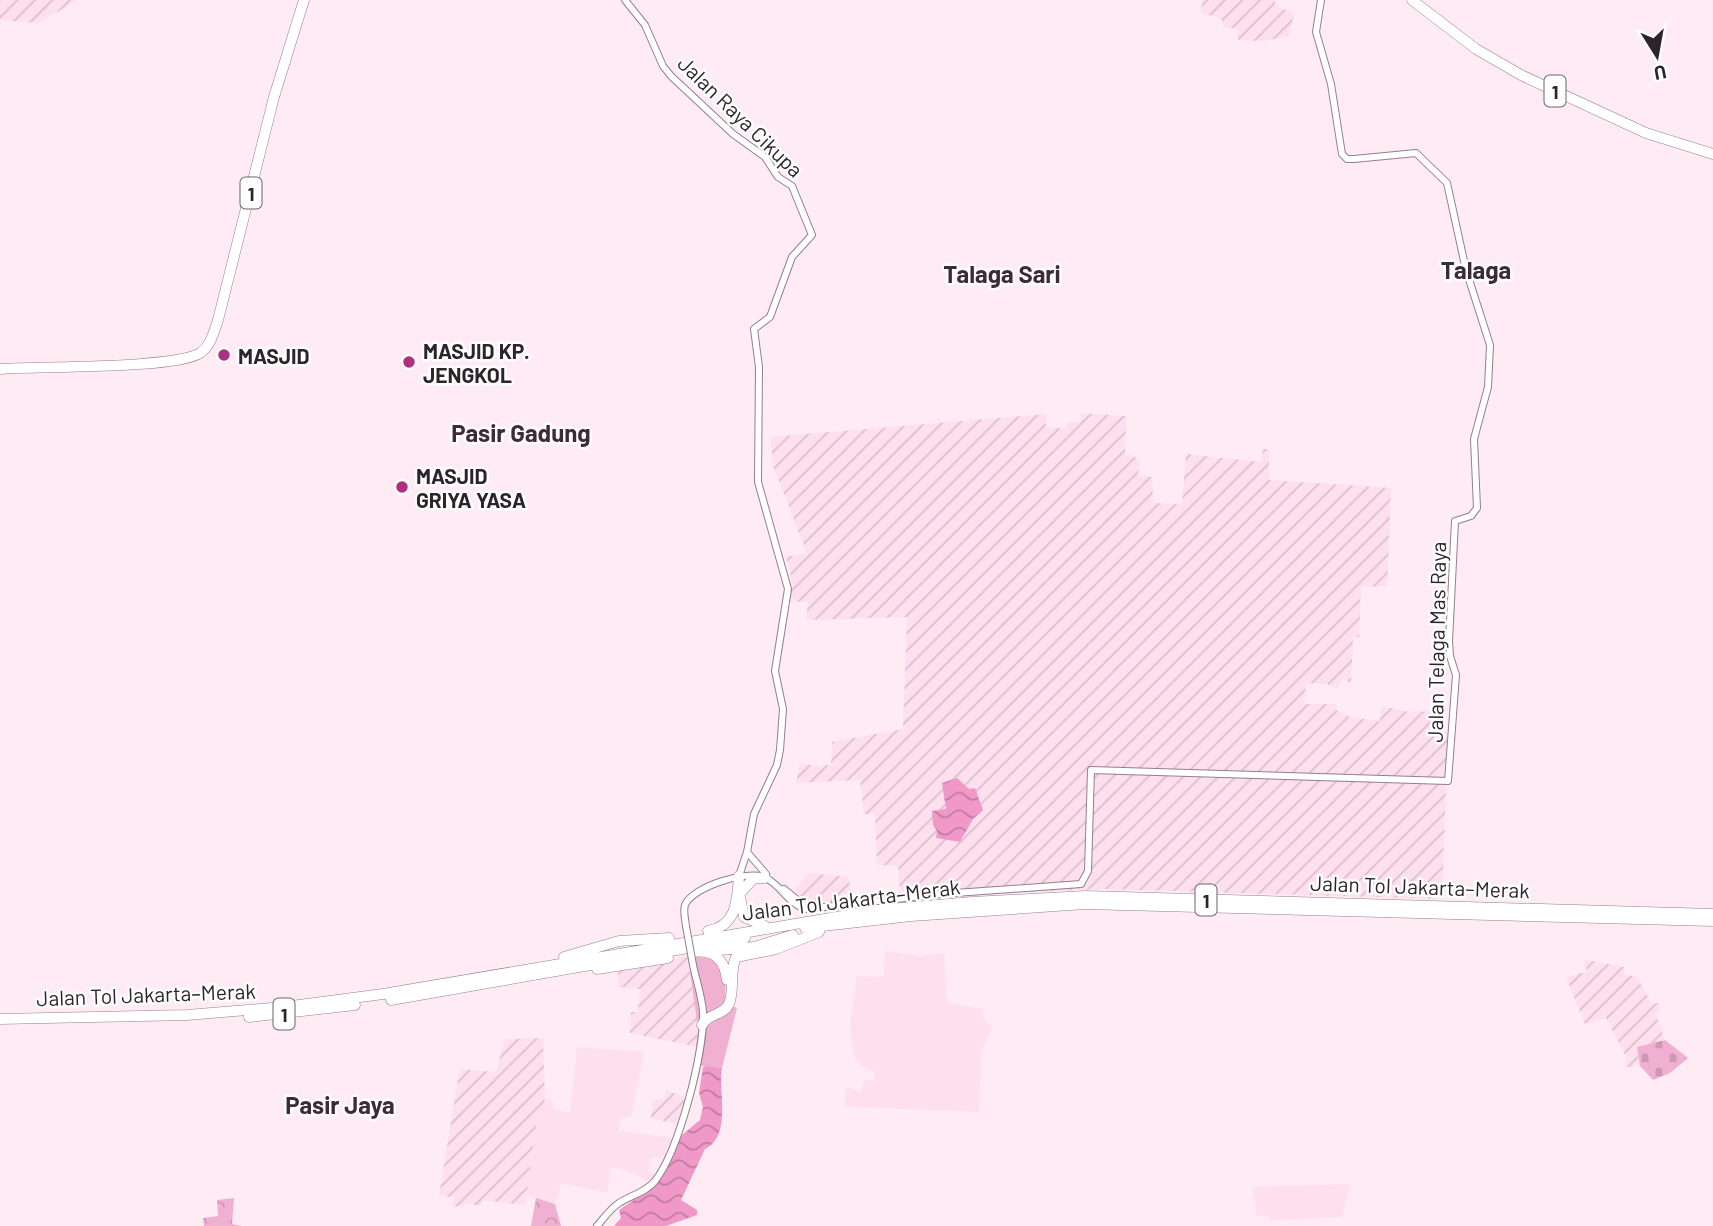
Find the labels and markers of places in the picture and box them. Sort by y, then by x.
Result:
place label: MASJID KP. JENGKOL [423,338,530,387]
place label: MASJID [238,343,310,368]
marker: MASJID [216,347,232,363]
marker: MASJID KP. JENGKOL [401,354,417,370]
place label: MASJID GRIYA YASA [416,463,526,512]
marker: MASJID GRIYA YASA [394,479,410,495]

